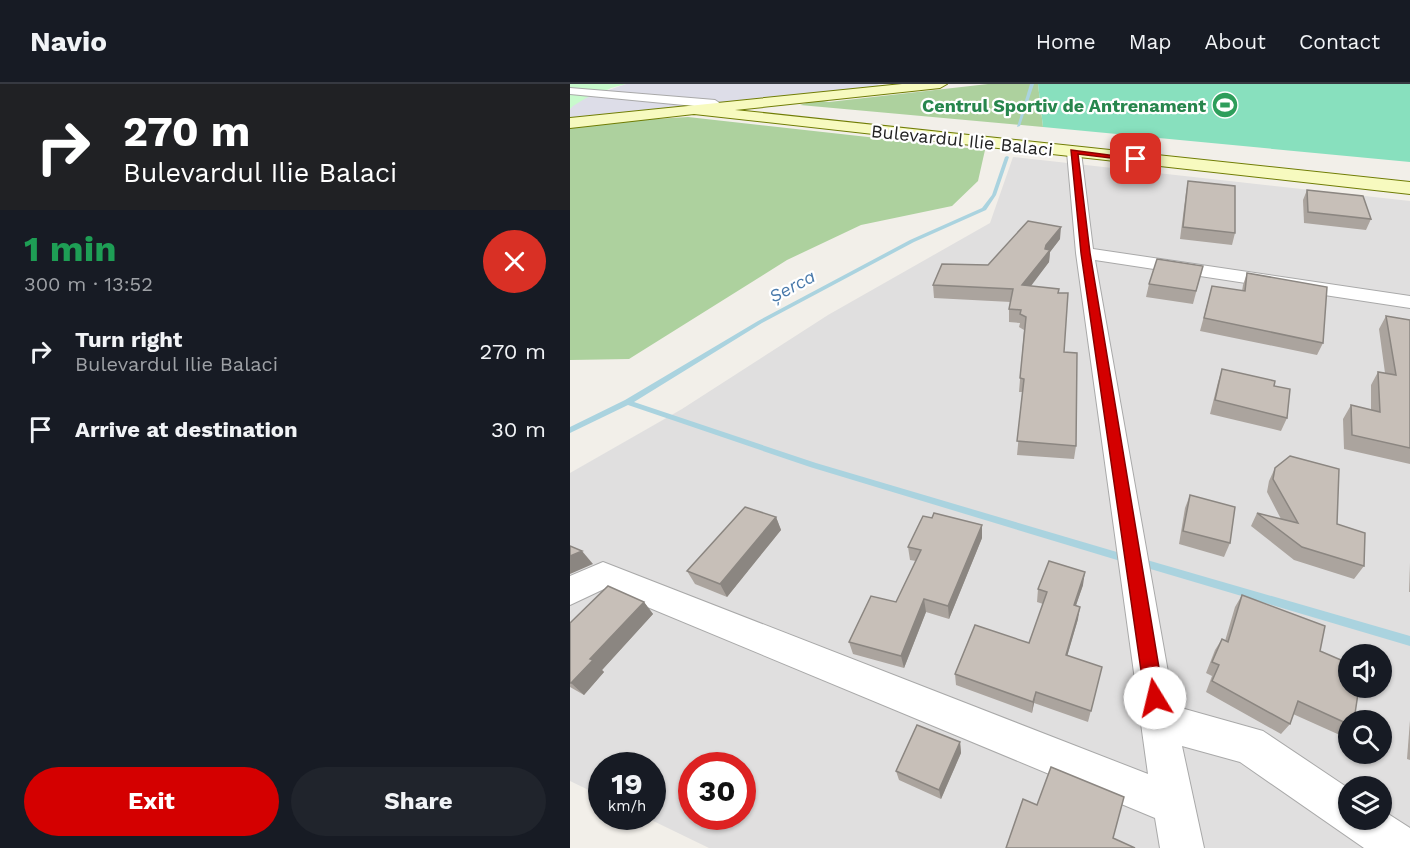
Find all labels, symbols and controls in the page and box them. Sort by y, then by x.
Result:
text: Navio [30,25,107,58]
text: Home [1036,29,1096,54]
text: Map [1129,29,1172,54]
text: About [1205,29,1266,54]
text: Contact [1299,29,1380,54]
sports icon: Centrul Sportiv de Antrenament [1210,90,1240,120]
place label: Centrul Sportiv de Antrenament [922,95,1206,116]
text: 270 m [123,107,250,156]
icon: right [24,108,102,186]
street label: Bulevardul Ilie Balaci [870,120,1054,160]
pin [1110,133,1161,184]
icon: arrive [1119,142,1152,175]
text: Bulevardul Ilie Balaci [123,157,397,189]
text: 1 min [24,228,116,270]
button: close [483,230,546,293]
water label: Șerca [765,265,819,307]
text: 300 m · 13:52 [24,272,153,296]
text: Turn right [75,327,182,352]
icon: right [24,335,57,368]
text: 270 m [480,339,546,364]
text: Bulevardul Ilie Balaci [75,352,278,376]
icon: arrive [24,413,57,446]
text: Arrive at destination [75,417,298,442]
text: 30 m [491,417,546,442]
map controls [1338,644,1392,830]
button: sound [1338,644,1392,698]
position arrow [1123,666,1187,730]
button: search [1338,710,1392,764]
speed limit sign: 30 [678,752,756,830]
text: 19 [611,766,643,801]
button: Exit [24,767,279,836]
button: Share [291,767,546,836]
button: layers [1338,776,1392,830]
text: km/h [608,797,646,815]

